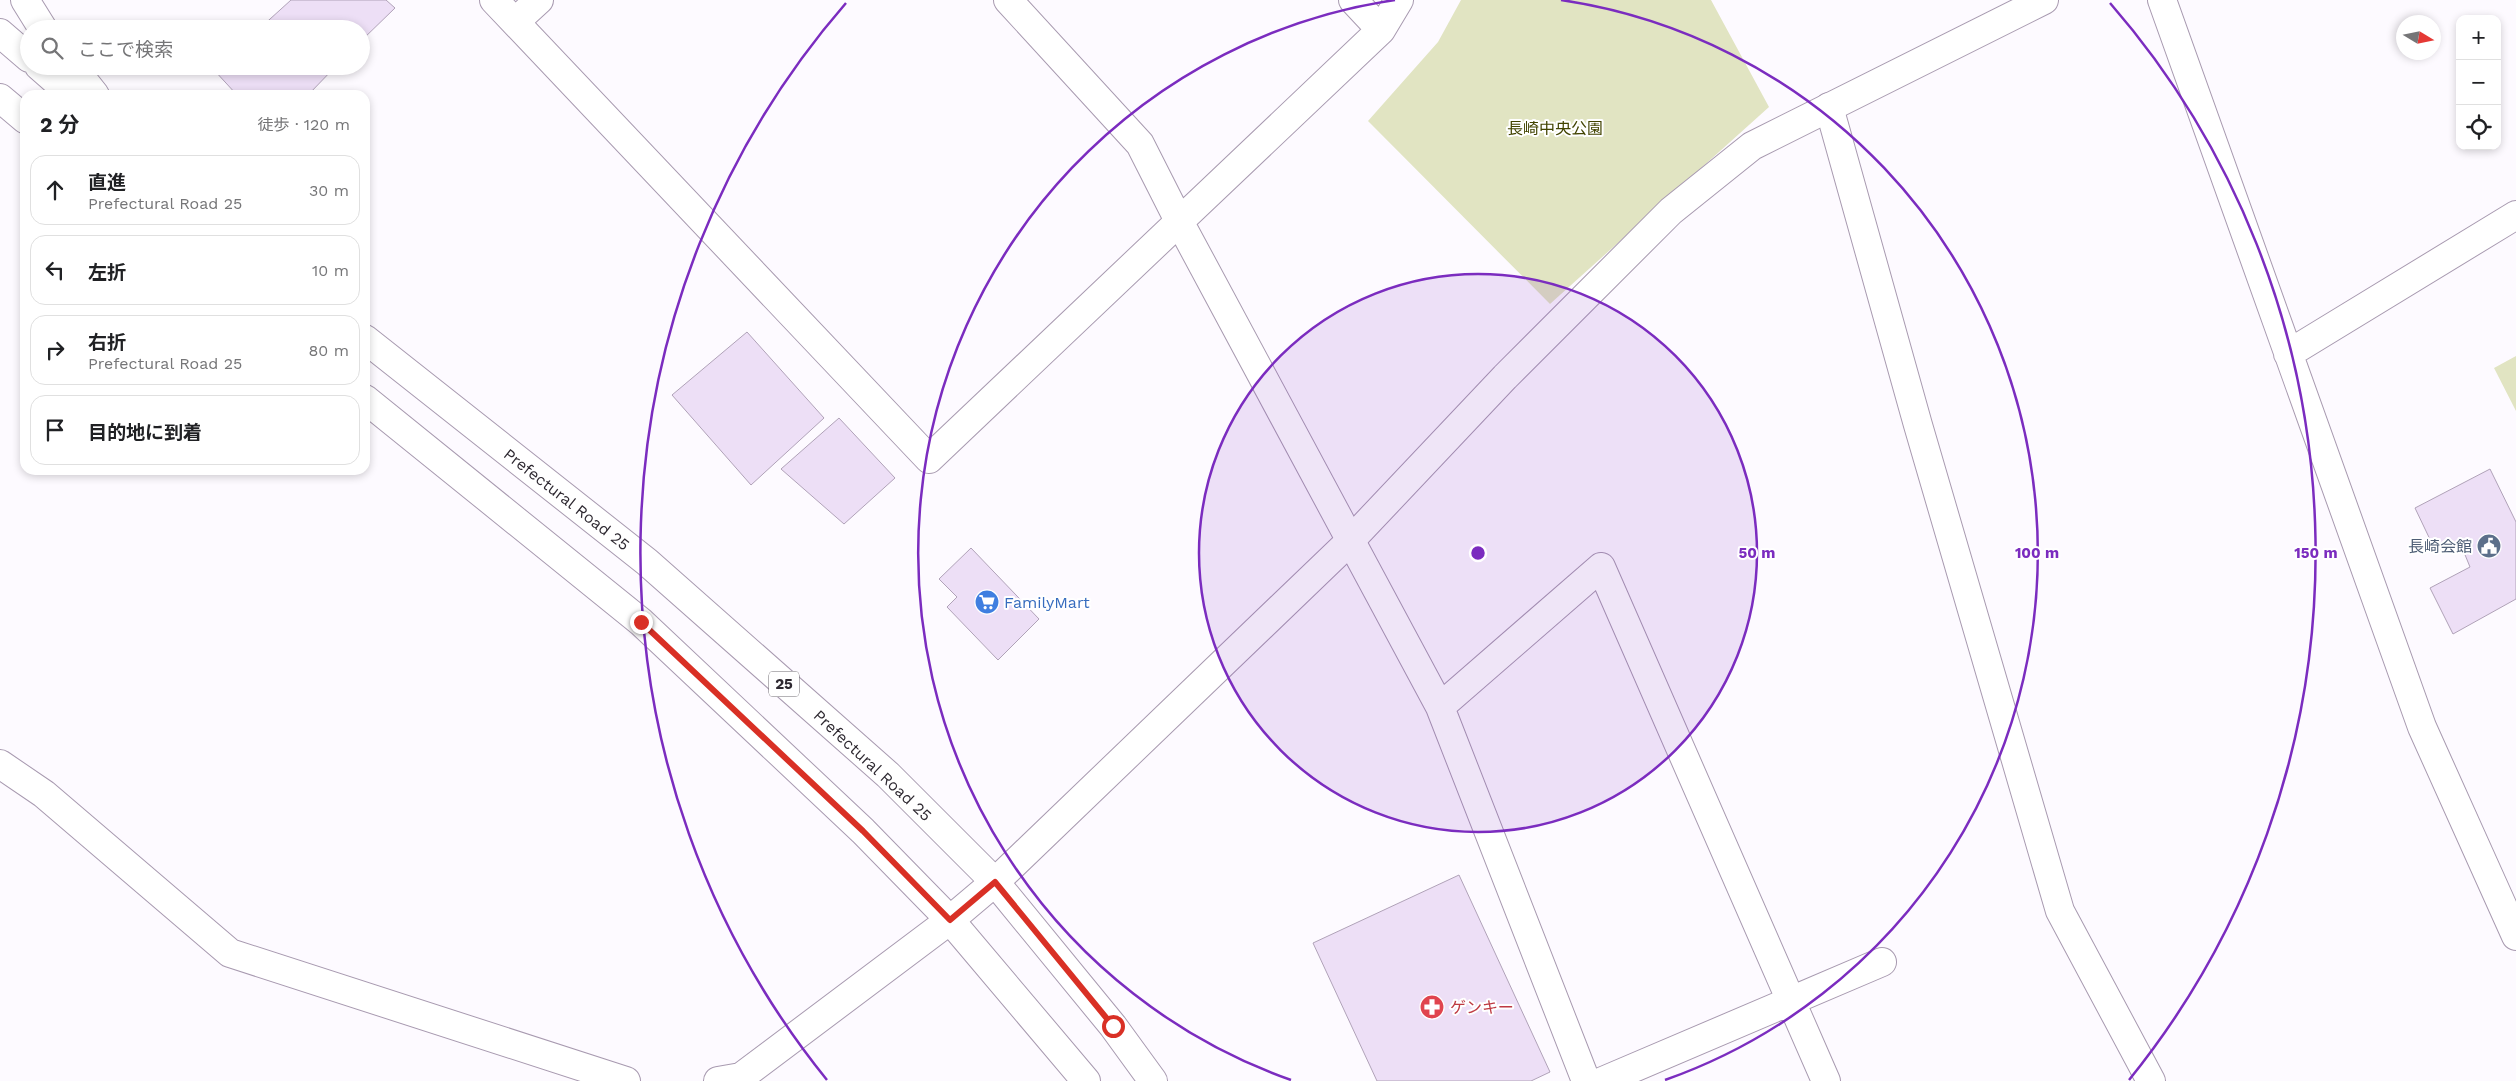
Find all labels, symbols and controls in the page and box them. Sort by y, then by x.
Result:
north arrow [2396,15,2441,60]
map controls [2456,15,2501,150]
button: + [2456,15,2501,60]
search box [20,20,370,75]
icon: search [38,34,66,62]
text: ここで検索 [78,38,173,61]
button: − [2456,60,2501,105]
button: locate [2456,105,2501,150]
text: 2 分 [40,112,80,137]
text: 徒歩 · 120 m [258,115,350,134]
park label: 長崎中央公園 [1507,119,1603,138]
text: 直進 [88,171,126,194]
icon: ahead [41,176,69,204]
text: 30 m [309,181,349,200]
text: Prefectural Road 25 [88,194,242,213]
icon: left [41,256,69,284]
text: 左折 [88,261,126,284]
text: 10 m [312,261,349,280]
text: 右折 [88,331,126,354]
icon: right [41,336,69,364]
text: 80 m [308,341,349,360]
text: Prefectural Road 25 [88,354,242,373]
icon: arrive [41,416,69,444]
text: 目的地に到着 [88,421,202,444]
street label: Prefectural Road 25 [500,444,633,554]
public building icon: 長崎会館 [2476,533,2502,559]
place label: 長崎会館 [2408,537,2472,556]
centre of rings [1469,544,1487,562]
text: 50 m [1739,544,1775,562]
text: 100 m [2015,544,2059,562]
text: 150 m [2294,544,2338,562]
supermarket icon: FamilyMart [974,589,1000,615]
place label: FamilyMart [1004,593,1090,612]
route end [630,611,653,634]
road number: 25 [769,672,799,696]
street label: Prefectural Road 25 [810,706,936,825]
pharmacy icon: ゲンキー [1419,994,1445,1020]
place label: ゲンキー [1450,998,1514,1017]
route start [1102,1015,1125,1038]

